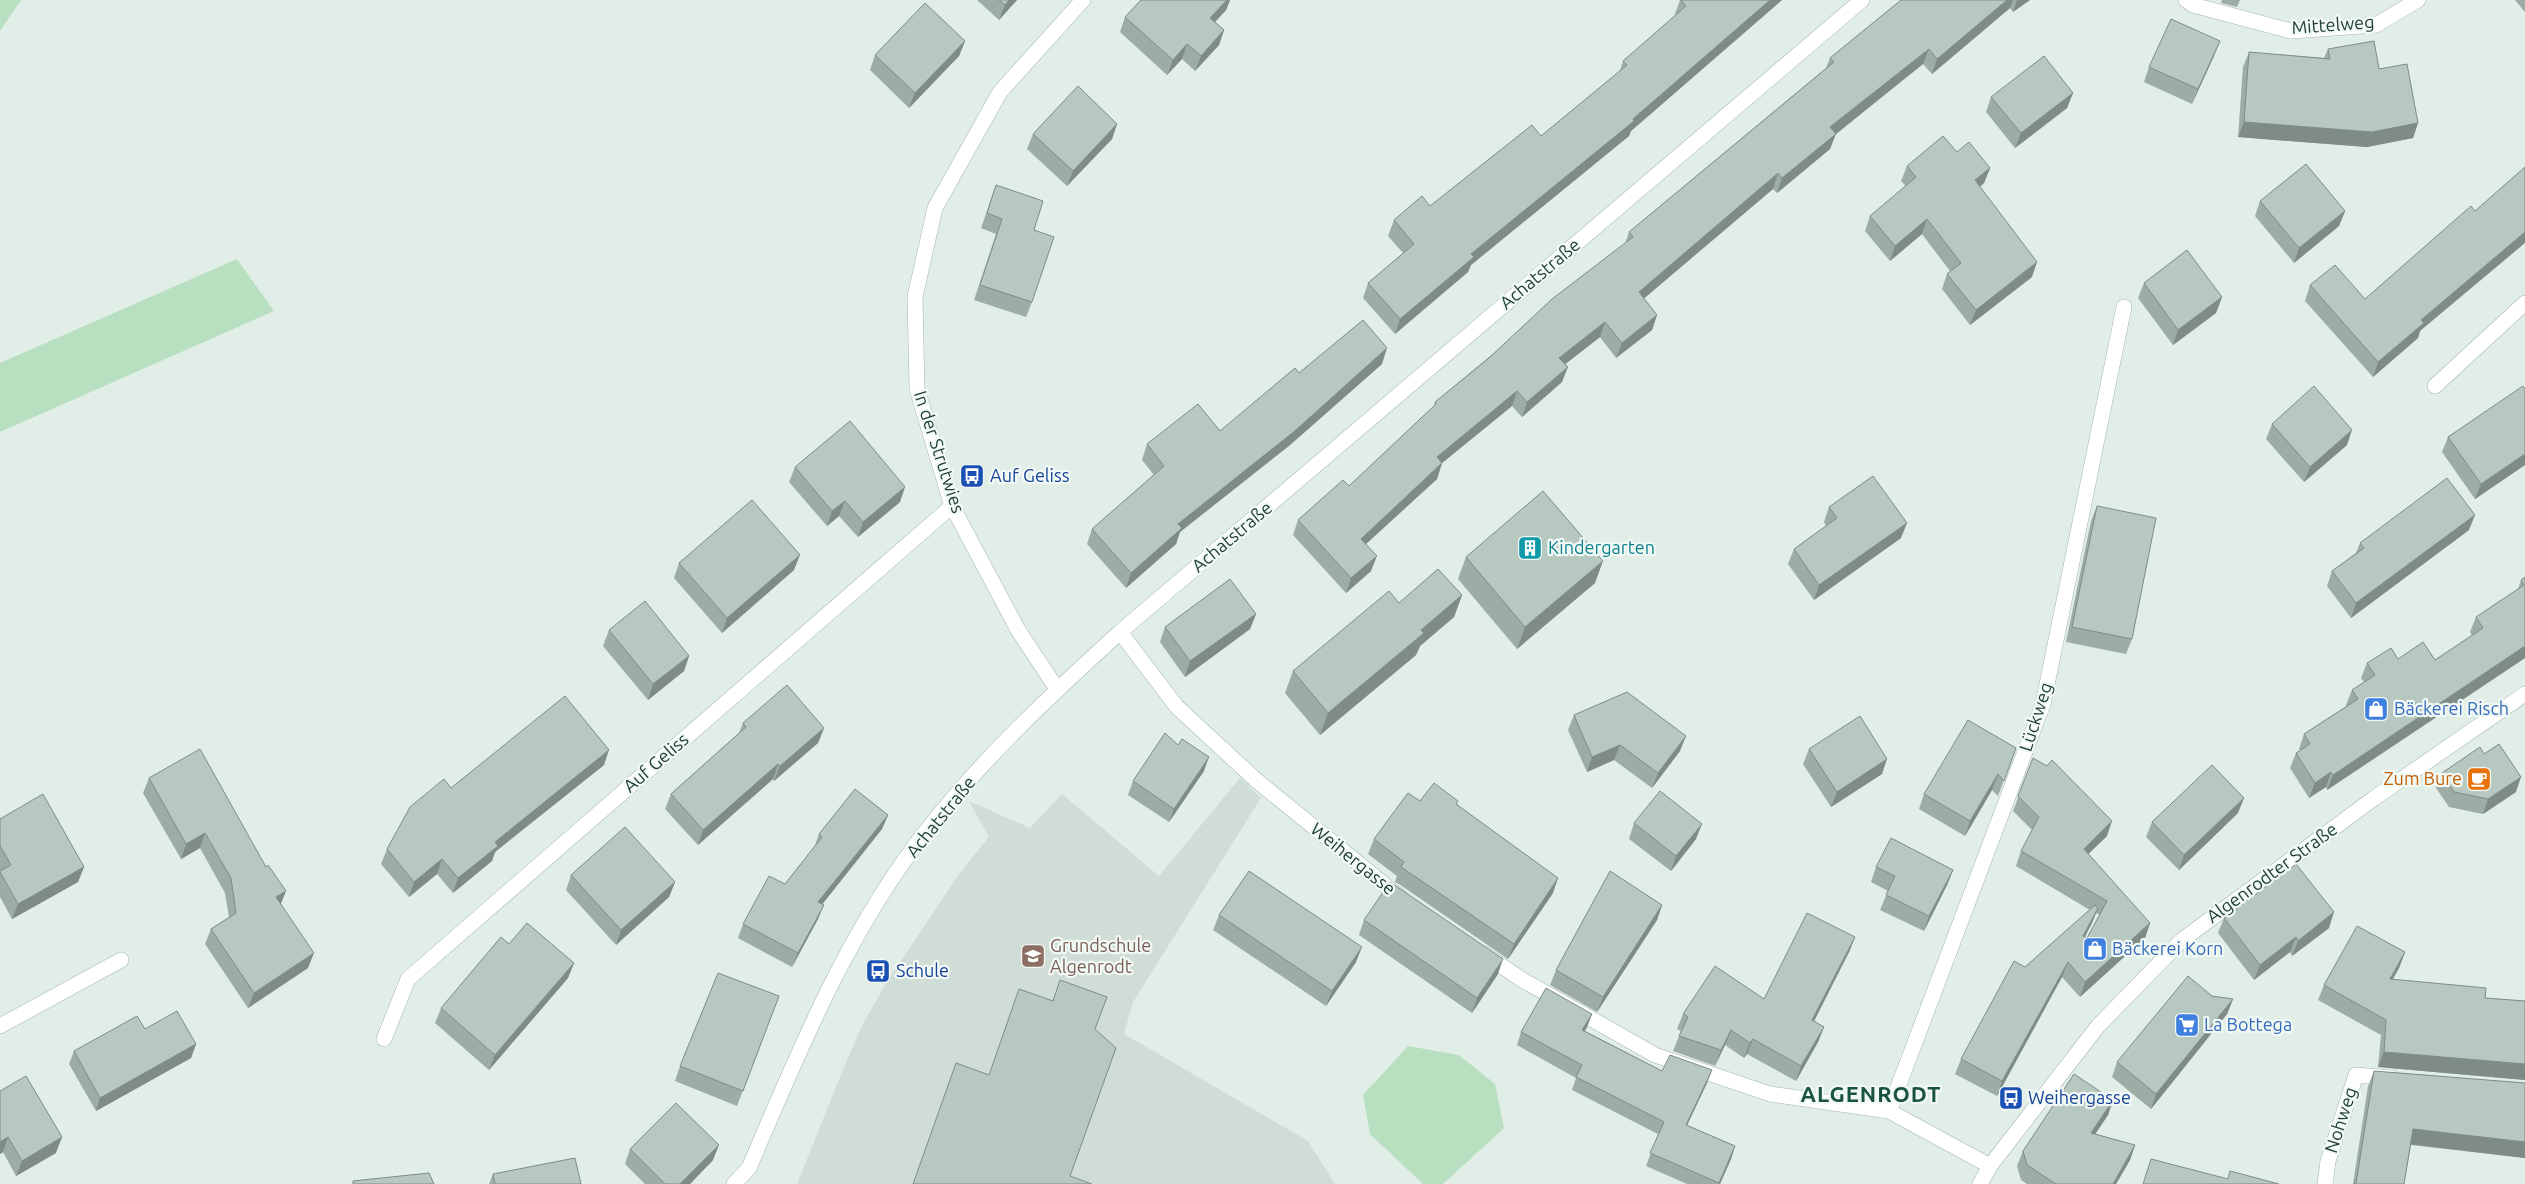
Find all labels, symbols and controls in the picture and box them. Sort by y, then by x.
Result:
street label: Mittelweg [2291,11,2375,37]
street label: Achatstraße [1495,234,1583,313]
street label: In der Strutwies [911,388,969,515]
bus stop icon: Auf Geliss [959,463,985,489]
place label: Auf Geliss [990,465,1070,485]
street label: Achatstraße [1187,497,1275,576]
building icon: Kindergarten [1517,535,1543,561]
place label: Kindergarten [1548,537,1655,557]
street label: Lückweg [2015,680,2056,754]
shop icon: Bäckerei Risch [2363,696,2389,722]
place label: Bäckerei Risch [2394,698,2509,718]
street label: Auf Geliss [619,728,692,796]
cafe icon: Zum Bure [2466,766,2492,792]
place label: Zum Bure [2384,768,2462,788]
street label: Achatstraße [901,772,979,861]
street label: Weihergasse [1307,818,1400,898]
street label: Algenrodter Straße [2202,818,2340,926]
place label: Grundschule Algenrodt [1050,935,1151,976]
shop icon: Bäckerei Korn [2082,936,2108,962]
place label: Bäckerei Korn [2112,938,2223,958]
school or university icon: Grundschule Algenrodt [1020,943,1046,969]
bus stop icon: Schule [865,958,891,984]
place label: Schule [896,960,949,980]
supermarket icon: La Bottega [2174,1012,2200,1038]
place label: La Bottega [2204,1014,2292,1034]
district label: ALGENRODT [1801,1081,1942,1106]
street label: Nohweg [2320,1084,2360,1155]
bus stop icon: Weihergasse [1998,1085,2024,1111]
place label: Weihergasse [2028,1087,2131,1107]

